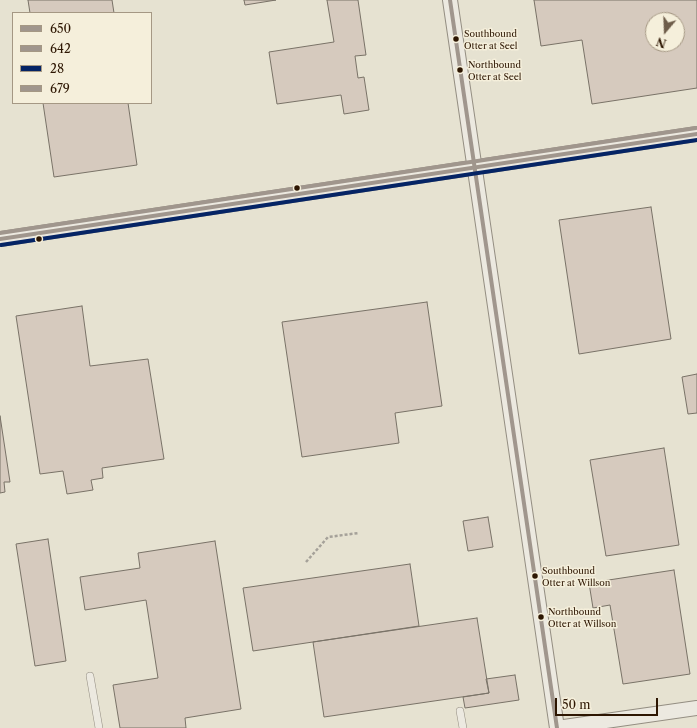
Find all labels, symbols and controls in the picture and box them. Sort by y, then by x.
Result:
legend [12,12,152,104]
north arrow [645,12,685,52]
text: 650 [50,21,71,36]
place label: Southbound Otter at Seel [464,29,518,50]
marker: Southbound Otter at Seel [451,34,461,44]
text: N [655,34,668,51]
text: 642 [50,41,71,56]
place label: Northbound Otter at Seel [468,60,522,81]
text: 28 [50,61,64,76]
marker: Northbound Otter at Seel [455,65,465,75]
text: 679 [50,81,70,96]
unlabelled marker [292,183,302,193]
unlabelled marker [34,234,44,244]
place label: Southbound Otter at Willson [542,566,610,587]
marker: Southbound Otter at Willson [530,571,540,581]
place label: Northbound Otter at Willson [548,607,616,628]
marker: Northbound Otter at Willson [536,612,546,622]
scale bar [557,690,660,716]
text: 50 m [562,697,591,712]

